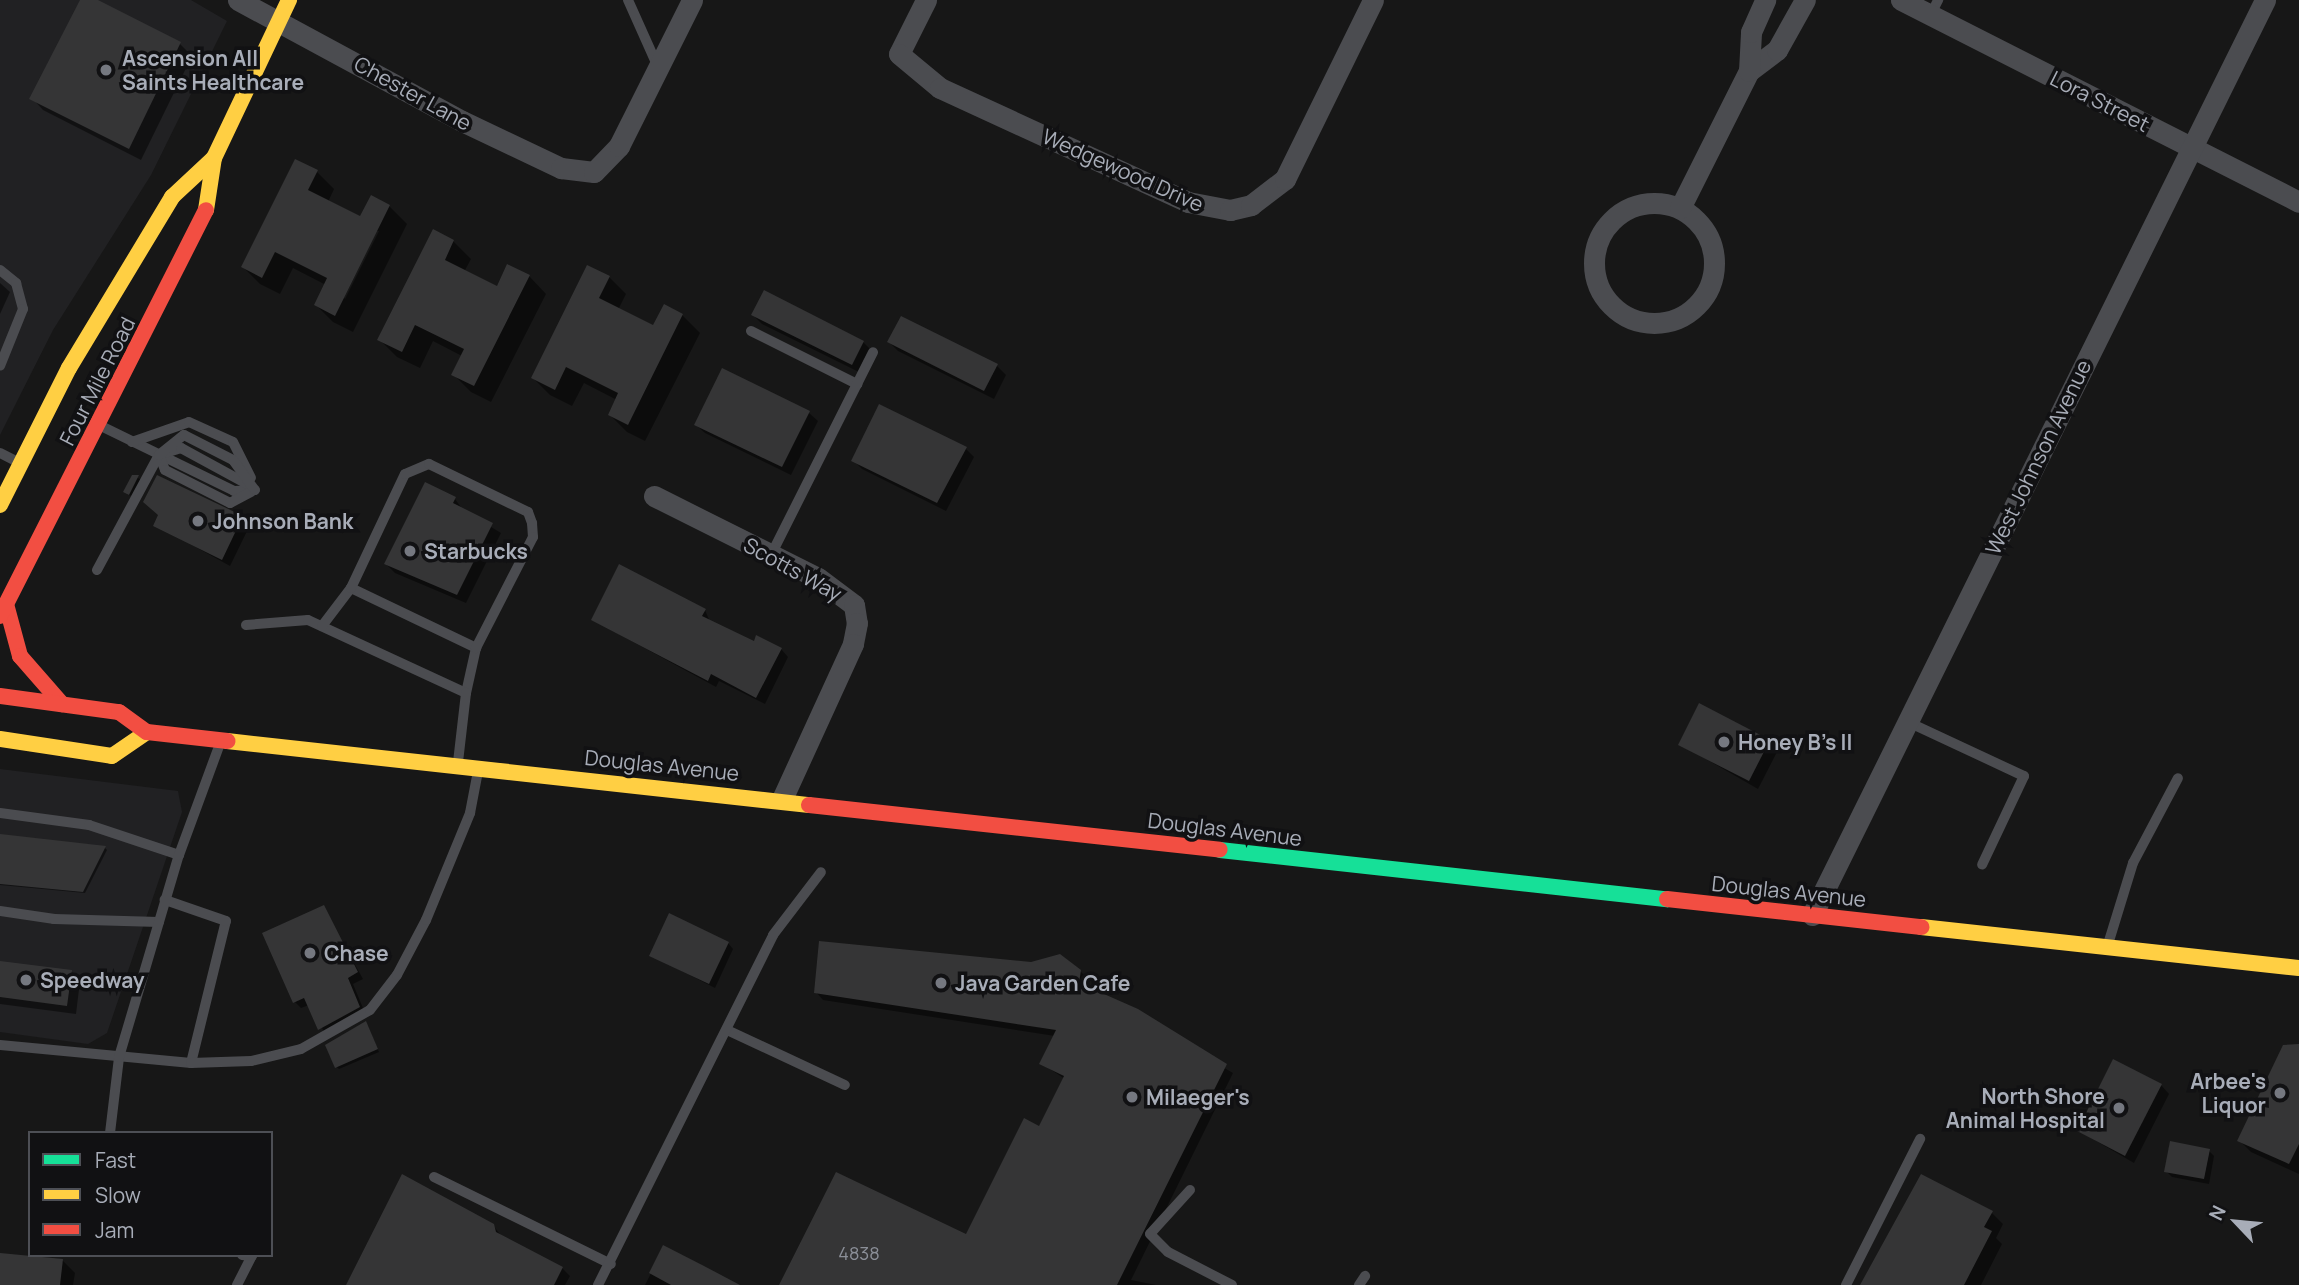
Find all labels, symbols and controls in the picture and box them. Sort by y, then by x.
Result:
place label: Ascension All Saints Healthcare [122,45,304,95]
street label: Chester Lane [350,50,476,136]
marker: Ascension All Saints Healthcare [96,60,116,80]
street label: Lora Street [2046,65,2154,137]
street label: Wedgewood Drive [1039,123,1207,217]
street label: Four Mile Road [54,313,140,449]
street label: West Johnson Avenue [1980,356,2096,558]
place label: Johnson Bank [212,508,353,534]
marker: Johnson Bank [190,513,206,529]
street label: Scotts Way [740,532,846,606]
place label: Starbucks [424,538,528,564]
marker: Starbucks [402,543,418,559]
place label: Honey B's II [1738,729,1852,755]
marker: Honey B's II [1716,734,1732,750]
street label: Douglas Avenue [584,744,740,786]
street label: Douglas Avenue [1146,807,1304,851]
street label: Douglas Avenue [1711,870,1867,912]
place label: Chase [324,940,389,966]
marker: Chase [302,945,318,961]
place label: Speedway [40,967,144,993]
place label: Java Garden Cafe [955,970,1130,996]
marker: Speedway [18,972,34,988]
marker: Java Garden Cafe [933,975,949,991]
place label: Arbee's Liquor [2190,1068,2266,1118]
place label: North Shore Animal Hospital [1946,1083,2105,1133]
place label: Milaeger's [1146,1084,1250,1110]
marker: Arbee's Liquor [2272,1085,2288,1101]
marker: Milaeger's [1124,1089,1140,1105]
marker: North Shore Animal Hospital [2111,1100,2127,1116]
legend [28,1131,273,1257]
text: Fast [95,1146,136,1174]
text: Slow [95,1181,141,1209]
north arrow [2201,1187,2271,1257]
text: N [2202,1201,2232,1225]
text: Jam [95,1216,134,1244]
house number: 4838 [838,1242,880,1264]

